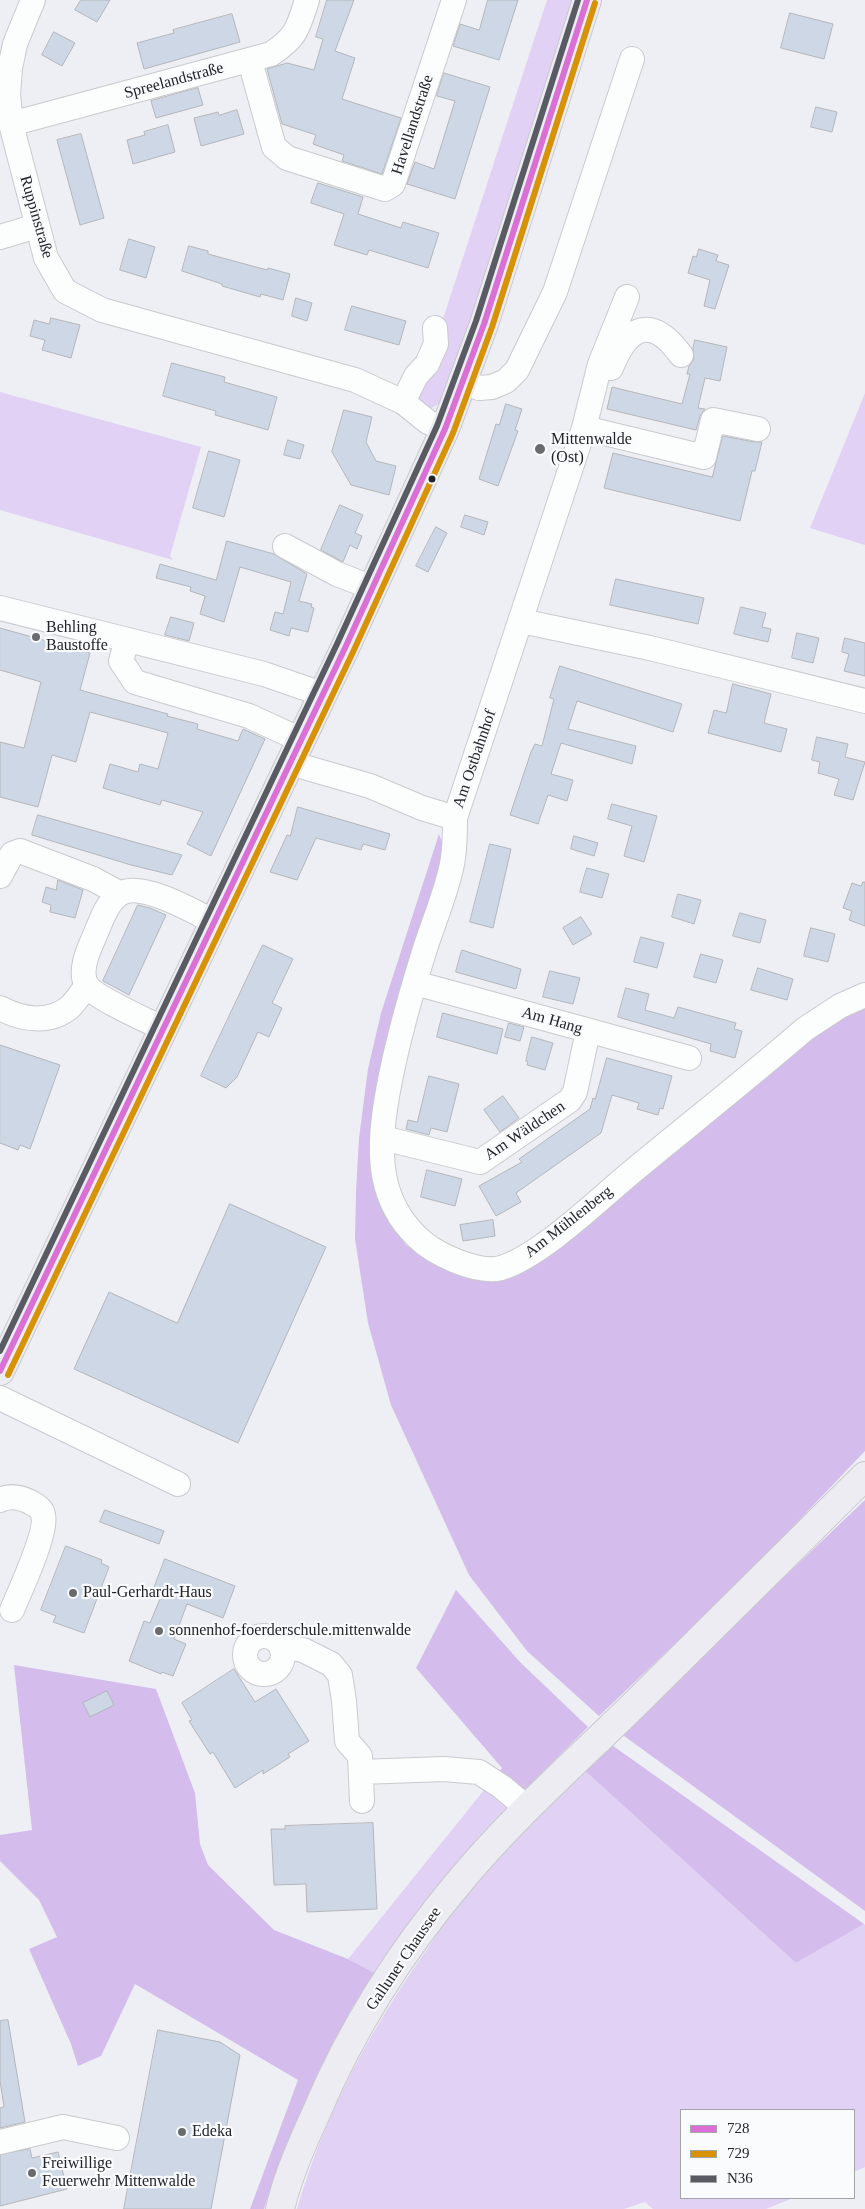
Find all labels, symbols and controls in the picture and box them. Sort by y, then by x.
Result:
street label: Spreelandstraße [122,59,226,103]
street label: Havellandstraße [388,73,438,177]
street label: Ruppinstraße [15,173,57,261]
place label: Mittenwalde (Ost) [551,430,632,468]
marker: Mittenwalde (Ost) [533,442,547,456]
unlabelled marker [427,474,437,484]
place label: Behling Baustoffe [46,618,108,656]
marker: Behling Baustoffe [30,631,42,643]
street label: Am Ostbahnhof [449,707,501,811]
street label: Am Hang [519,1003,585,1039]
street label: Am Wäldchen [481,1097,569,1165]
street label: Am Mühlenberg [521,1182,617,1262]
place label: Paul-Gerhardt-Haus [83,1583,212,1603]
marker: Paul-Gerhardt-Haus [67,1587,79,1599]
place label: sonnenhof-foerderschule.mittenwalde [169,1621,411,1641]
marker: sonnenhof-foerderschule.mittenwalde [153,1625,165,1637]
street label: Galluner Chaussee [362,1904,446,2014]
legend [680,2109,855,2199]
text: 728 [727,2120,750,2136]
place label: Edeka [192,2122,232,2142]
marker: Edeka [176,2126,188,2138]
text: 729 [727,2145,750,2161]
place label: Freiwillige Feuerwehr Mittenwalde [42,2154,195,2192]
marker: Freiwillige Feuerwehr Mittenwalde [26,2167,38,2179]
text: N36 [727,2170,753,2186]

